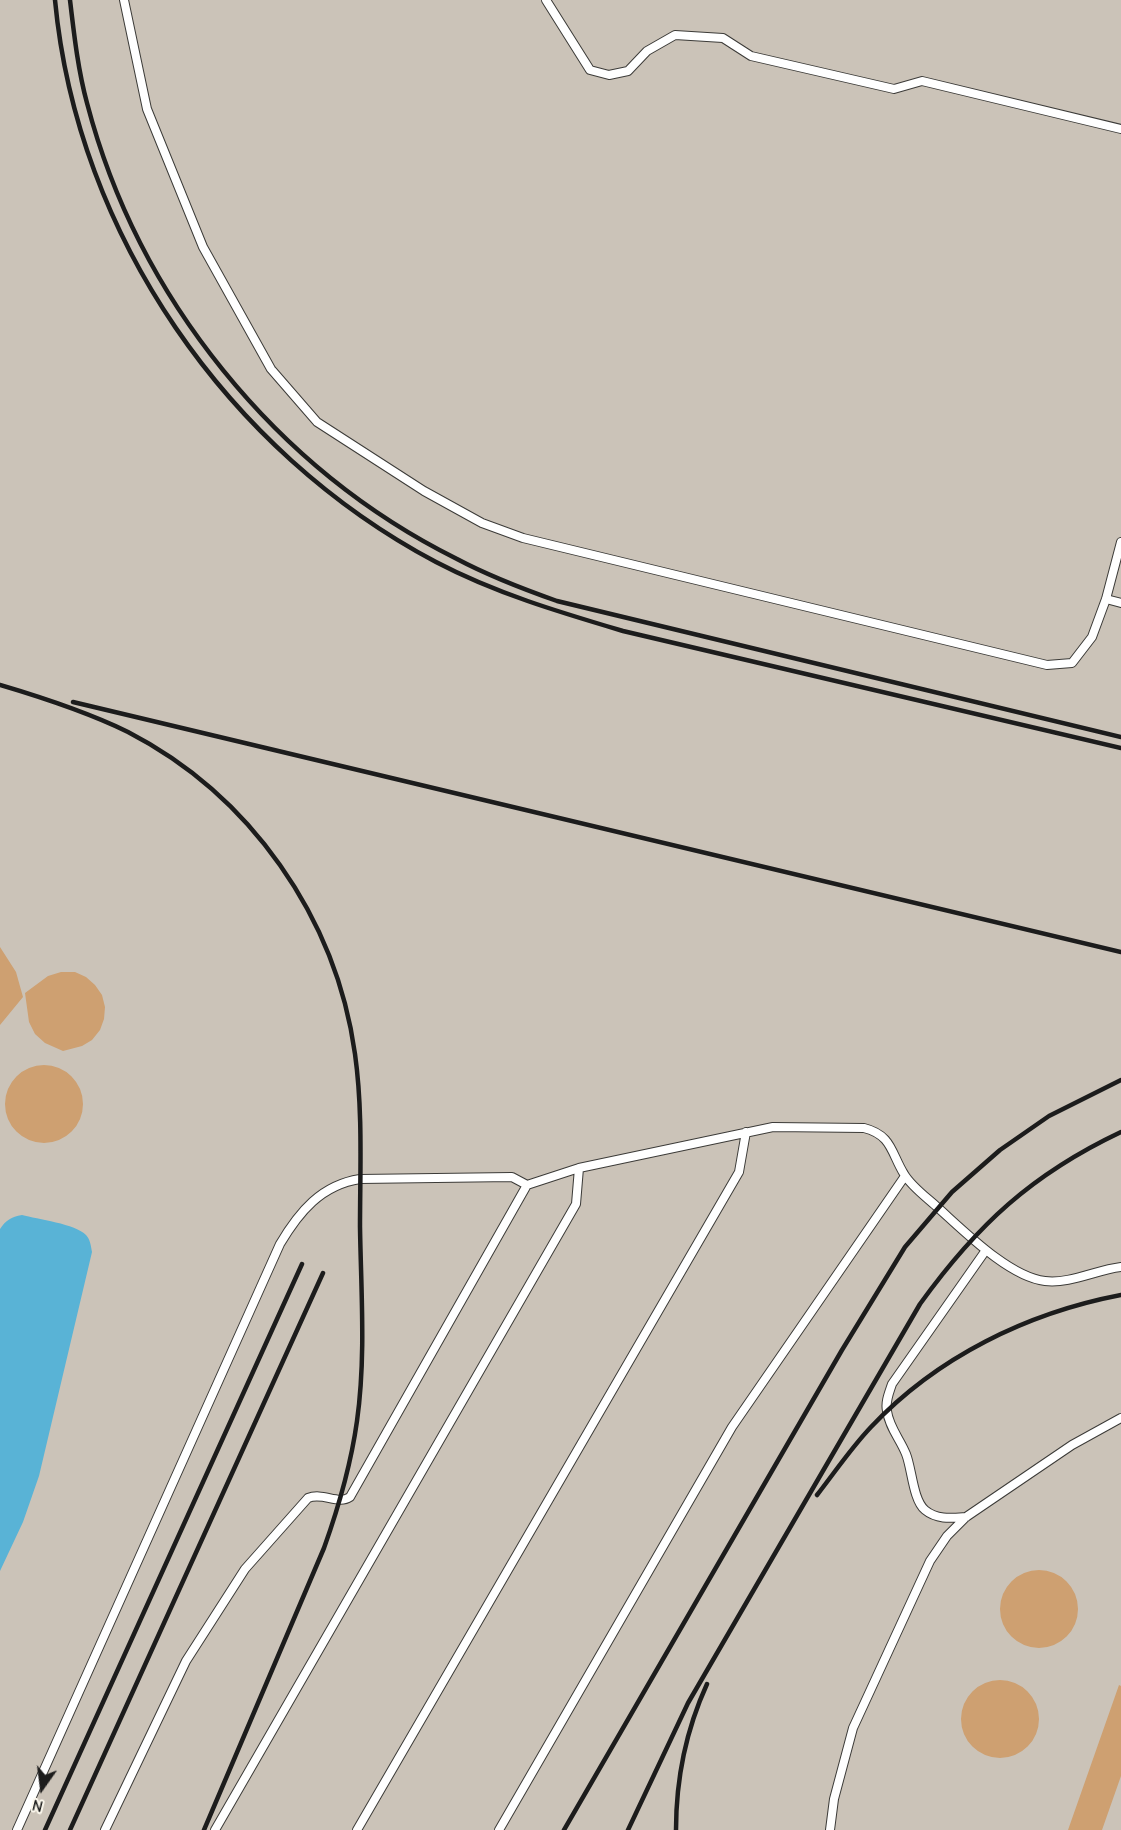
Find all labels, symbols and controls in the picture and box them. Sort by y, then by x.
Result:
north arrow [12,1758,72,1818]
text: N [30,1795,45,1815]

